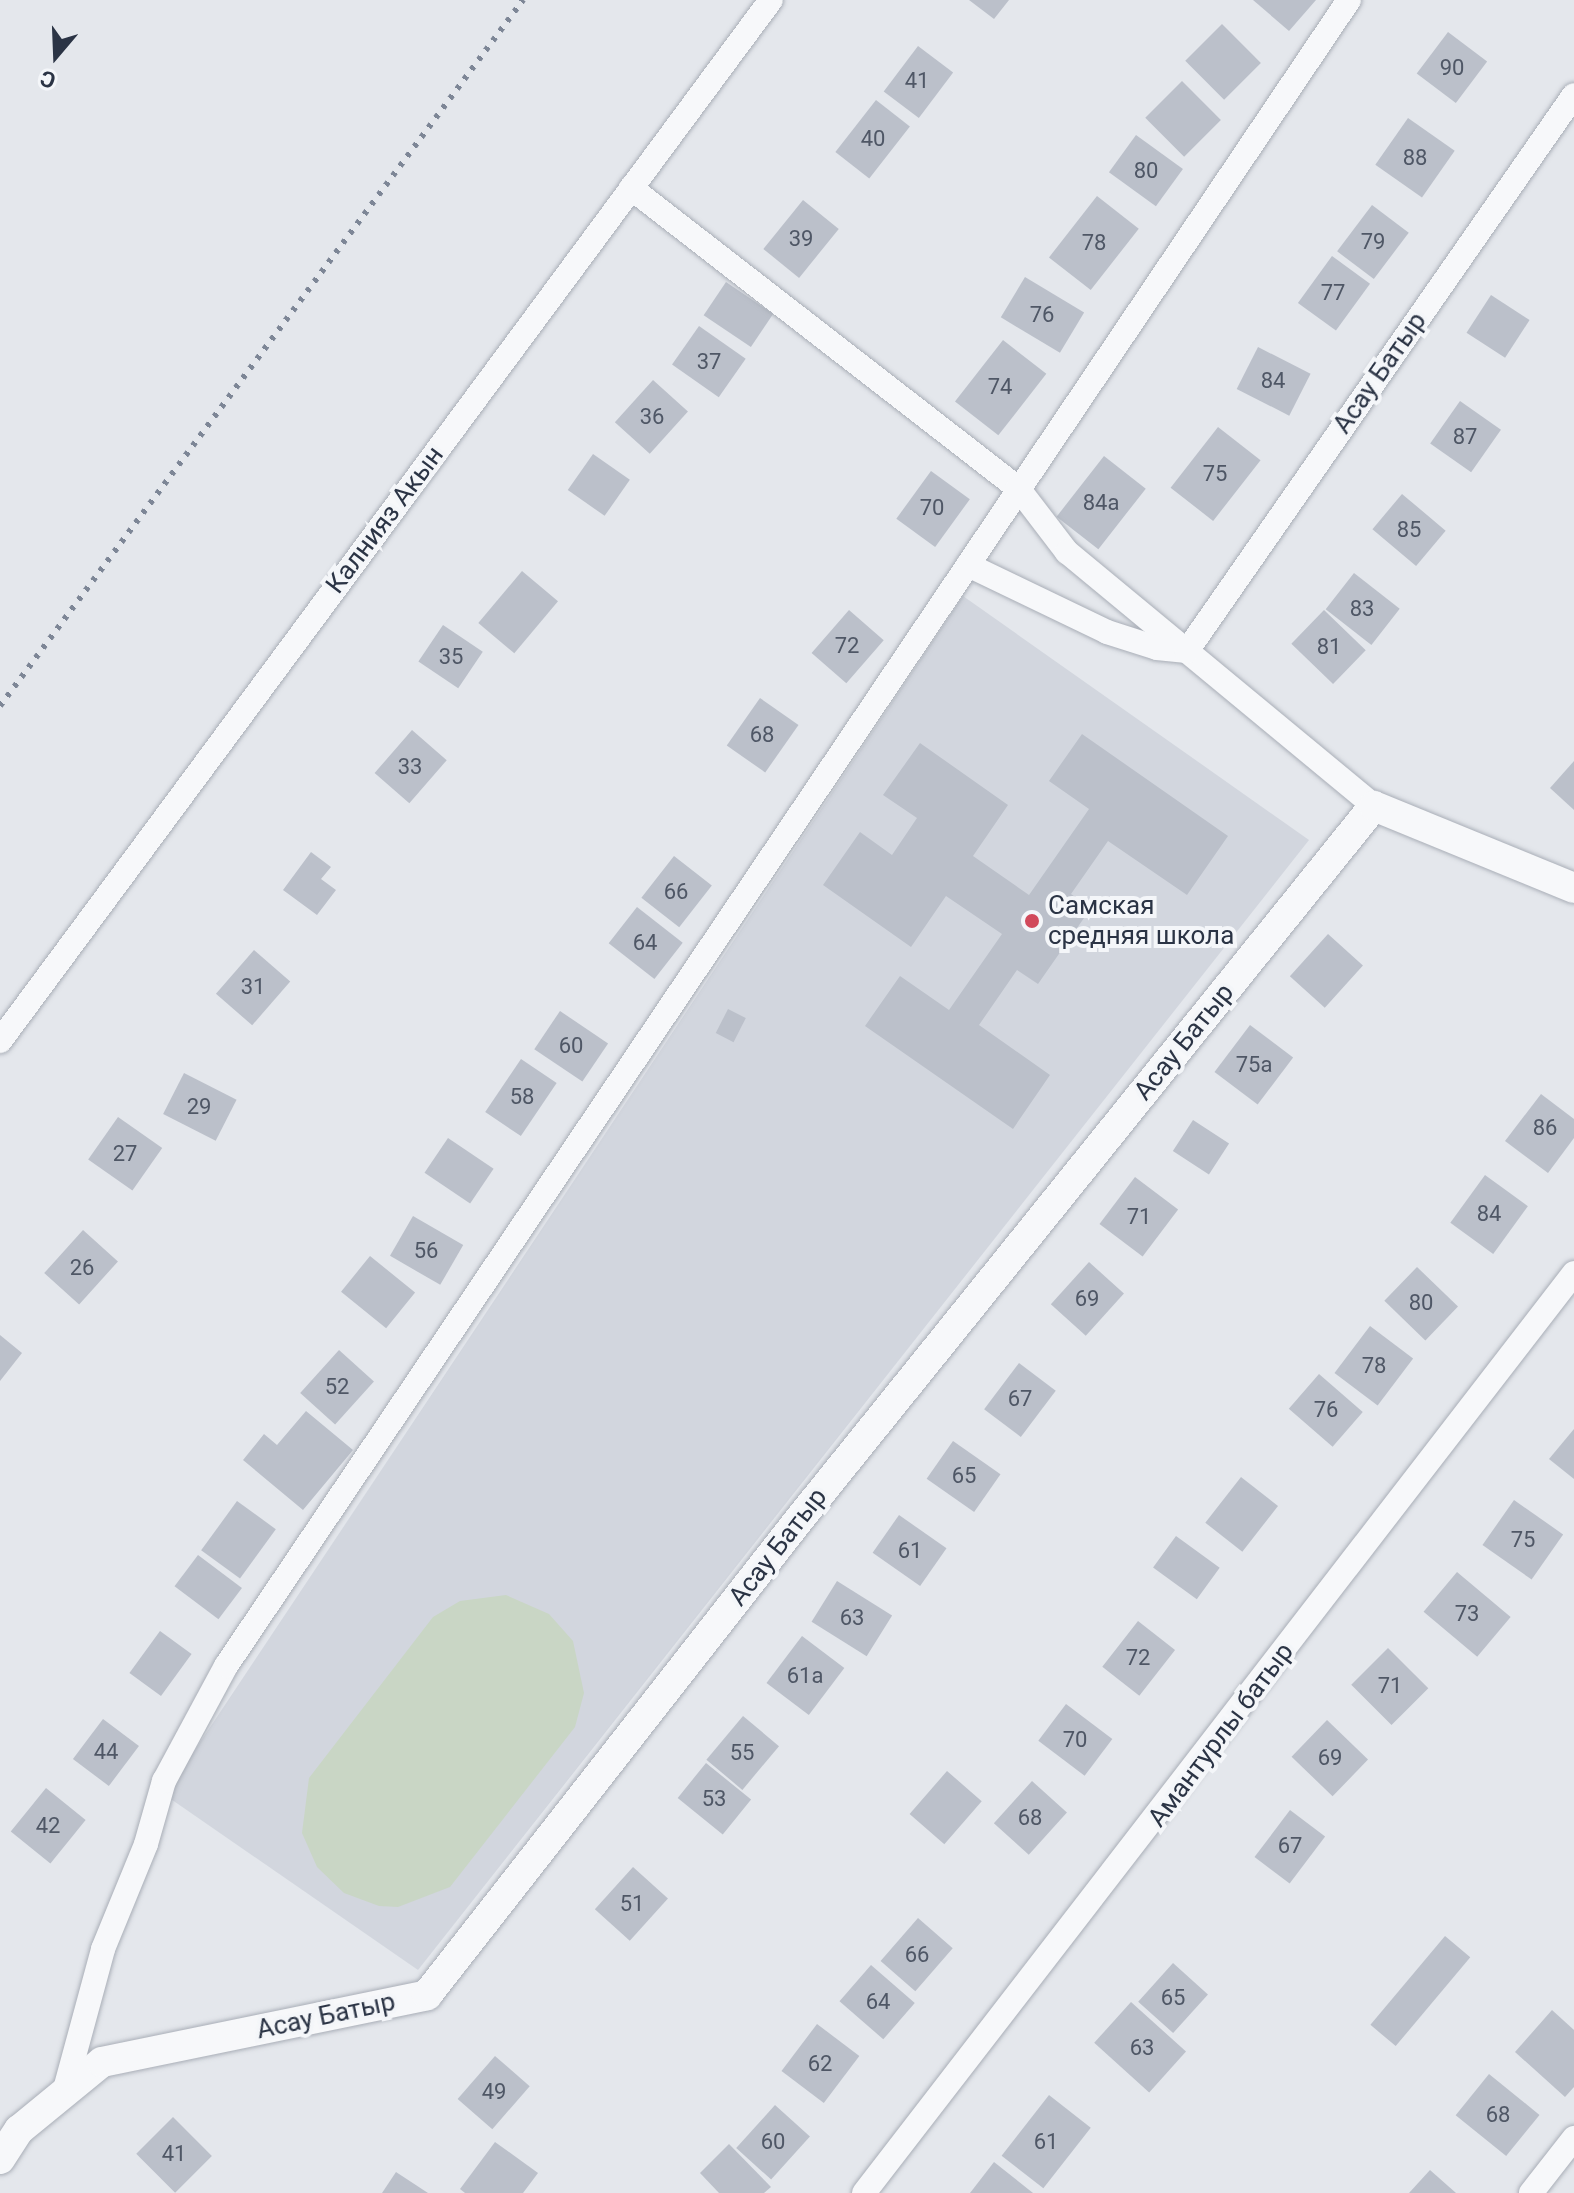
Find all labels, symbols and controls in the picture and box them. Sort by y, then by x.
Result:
north arrow [16,16,96,96]
house number: 90 [1440,55,1464,81]
text: С [37,65,59,93]
house number: 41 [905,68,929,94]
house number: 40 [861,126,885,152]
house number: 88 [1403,145,1427,171]
house number: 80 [1134,158,1158,184]
house number: 39 [789,226,813,252]
house number: 79 [1361,229,1385,255]
house number: 78 [1082,230,1106,256]
house number: 77 [1321,280,1345,306]
house number: 76 [1030,302,1054,328]
street label: Асау Батыр [1327,306,1433,440]
house number: 37 [697,349,721,375]
house number: 84 [1261,368,1285,394]
house number: 74 [988,374,1012,400]
house number: 36 [640,404,664,430]
house number: 87 [1453,424,1477,450]
street label: Калнияз Акын [320,440,450,600]
house number: 75 [1203,461,1227,487]
house number: 84а [1083,490,1119,516]
house number: 70 [920,495,944,521]
house number: 85 [1397,517,1421,543]
house number: 83 [1350,596,1374,622]
house number: 72 [835,633,859,659]
house number: 81 [1317,634,1341,660]
house number: 35 [439,644,463,670]
house number: 68 [750,722,774,748]
house number: 33 [398,754,422,780]
house number: 66 [664,879,688,905]
place label: Самская средняя школа [1048,890,1234,952]
marker: Самская средняя школа [1023,912,1041,930]
house number: 64 [633,930,657,956]
house number: 31 [241,974,265,1000]
street label: Асау Батыр [1128,977,1240,1107]
house number: 60 [559,1033,583,1059]
house number: 75а [1236,1052,1272,1078]
house number: 58 [510,1084,534,1110]
house number: 29 [187,1094,211,1120]
house number: 86 [1533,1115,1557,1141]
house number: 27 [113,1141,137,1167]
house number: 84 [1477,1201,1501,1227]
house number: 71 [1127,1204,1151,1230]
house number: 56 [414,1238,438,1264]
house number: 26 [70,1255,94,1281]
house number: 69 [1075,1286,1099,1312]
house number: 80 [1409,1290,1433,1316]
house number: 78 [1362,1353,1386,1379]
house number: 52 [325,1374,349,1400]
house number: 67 [1008,1386,1032,1412]
house number: 76 [1314,1397,1338,1423]
house number: 65 [952,1463,976,1489]
street label: Асау Батыр [722,1482,834,1612]
house number: 75 [1511,1527,1535,1553]
house number: 61 [898,1538,922,1564]
house number: 73 [1455,1601,1479,1627]
house number: 63 [840,1605,864,1631]
street label: Амантурлы батыр [1142,1637,1300,1833]
house number: 72 [1126,1645,1150,1671]
house number: 61а [787,1663,823,1689]
house number: 71 [1378,1673,1402,1699]
house number: 70 [1063,1727,1087,1753]
house number: 44 [94,1739,118,1765]
house number: 55 [730,1740,754,1766]
house number: 69 [1318,1745,1342,1771]
house number: 53 [702,1786,726,1812]
house number: 68 [1018,1805,1042,1831]
house number: 42 [36,1813,60,1839]
house number: 67 [1278,1833,1302,1859]
house number: 51 [620,1891,644,1917]
house number: 66 [905,1942,929,1968]
house number: 65 [1161,1985,1185,2011]
street label: Асау Батыр [254,1986,398,2046]
house number: 64 [866,1989,890,2015]
house number: 63 [1130,2035,1154,2061]
house number: 62 [808,2051,832,2077]
house number: 49 [482,2079,506,2105]
house number: 68 [1486,2102,1510,2128]
house number: 60 [761,2129,785,2155]
house number: 61 [1034,2129,1058,2155]
house number: 41 [162,2141,186,2167]

